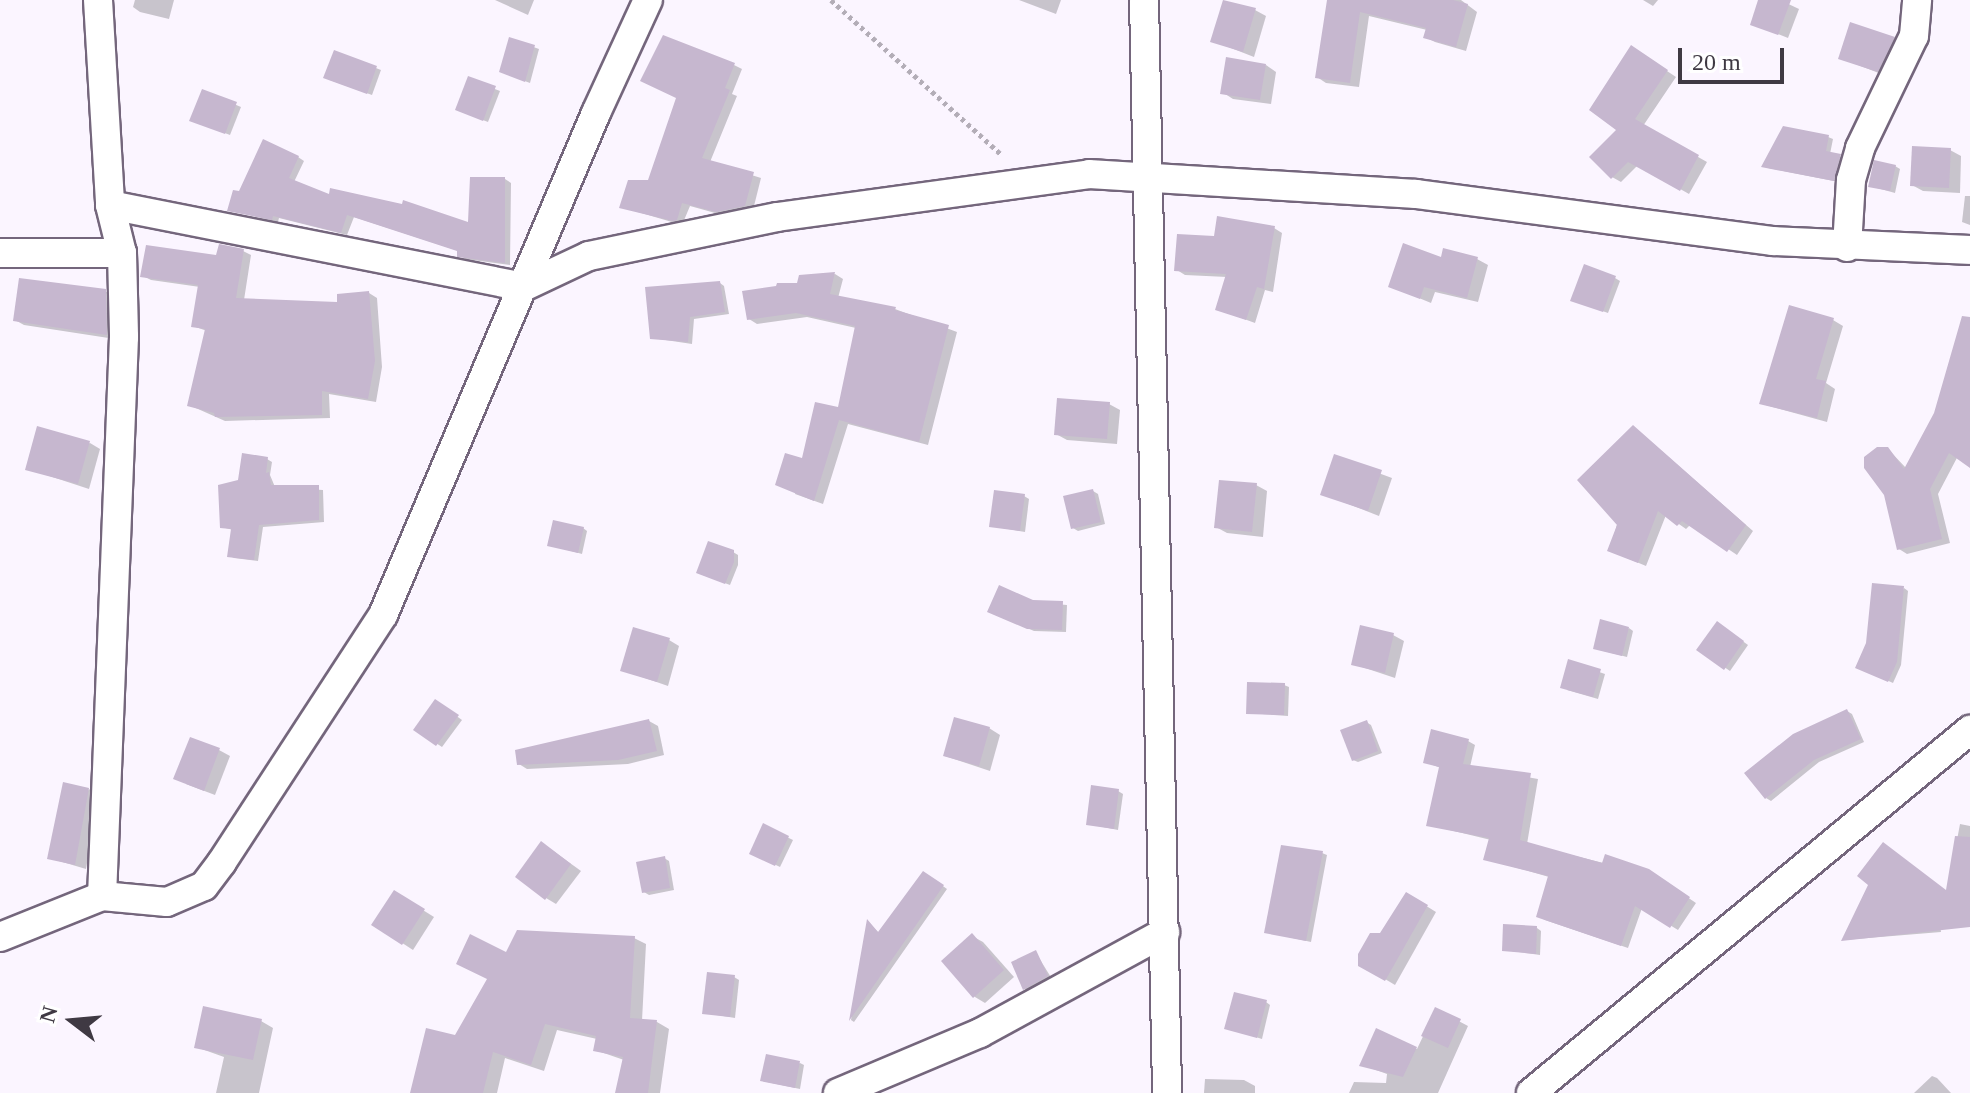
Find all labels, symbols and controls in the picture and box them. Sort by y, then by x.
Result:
scale bar [1682,32,1788,82]
text: 20 m [1692,49,1741,75]
north arrow [32,981,112,1061]
text: N [34,1003,63,1025]

